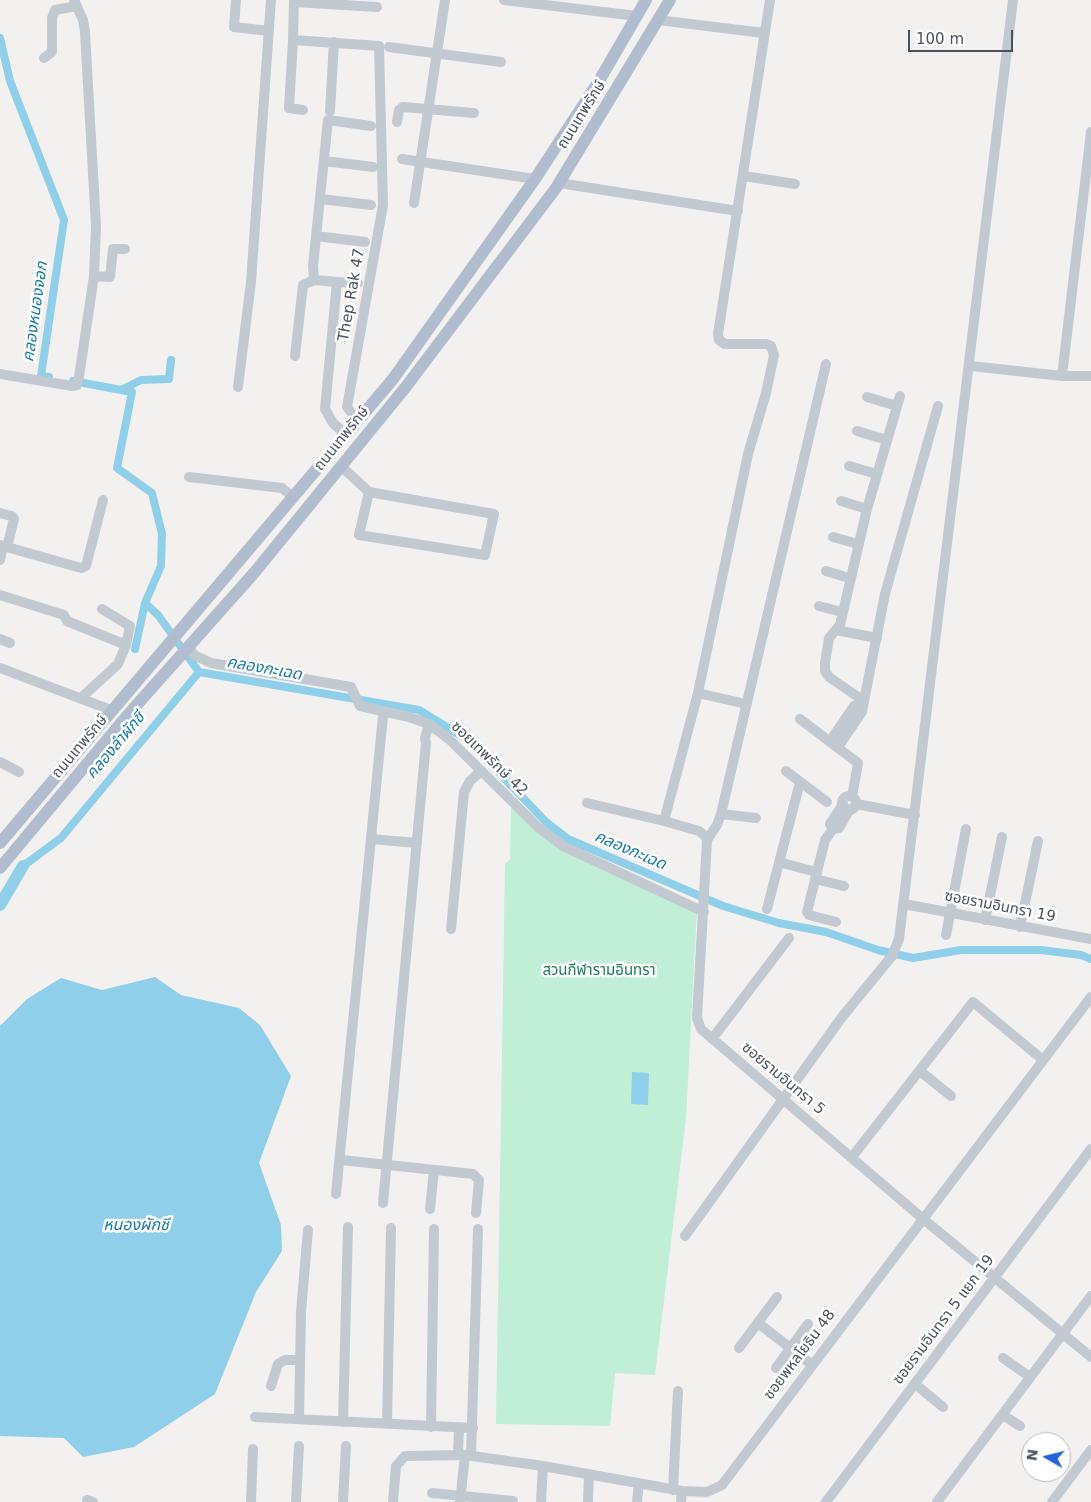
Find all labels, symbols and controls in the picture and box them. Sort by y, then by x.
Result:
scale bar [911,20,1016,52]
text: 100 m [916,30,964,48]
street label: ถนนเทพรักษ์ [554,77,610,153]
street label: Thep Rak 47 [335,247,369,343]
water label: คลองหนองจอก [19,261,53,363]
street label: ถนนเทพรักษ์ [311,403,373,475]
water label: คลองกะเฉด [225,653,303,685]
water label: คลองลำผักชี [83,709,149,783]
street label: ถนนเทพรักษ์ [48,712,112,782]
street label: ซอยเทพรักษ์ 42 [447,718,531,800]
water label: คลองกะเฉด [591,827,669,875]
street label: ซอยรามอินทรา 19 [943,887,1057,927]
park label: สวนกีฬารามอินทรา [542,962,656,980]
street label: ซอยรามอินทรา 5 [738,1039,828,1119]
water label: หนองผักชี [103,1216,169,1236]
street label: ซอยรามอินทรา 5 แยก 19 [889,1252,999,1388]
street label: ซอยพหลโยธิน 48 [760,1306,840,1404]
north arrow [1021,1432,1071,1482]
text: N [1023,1448,1041,1462]

